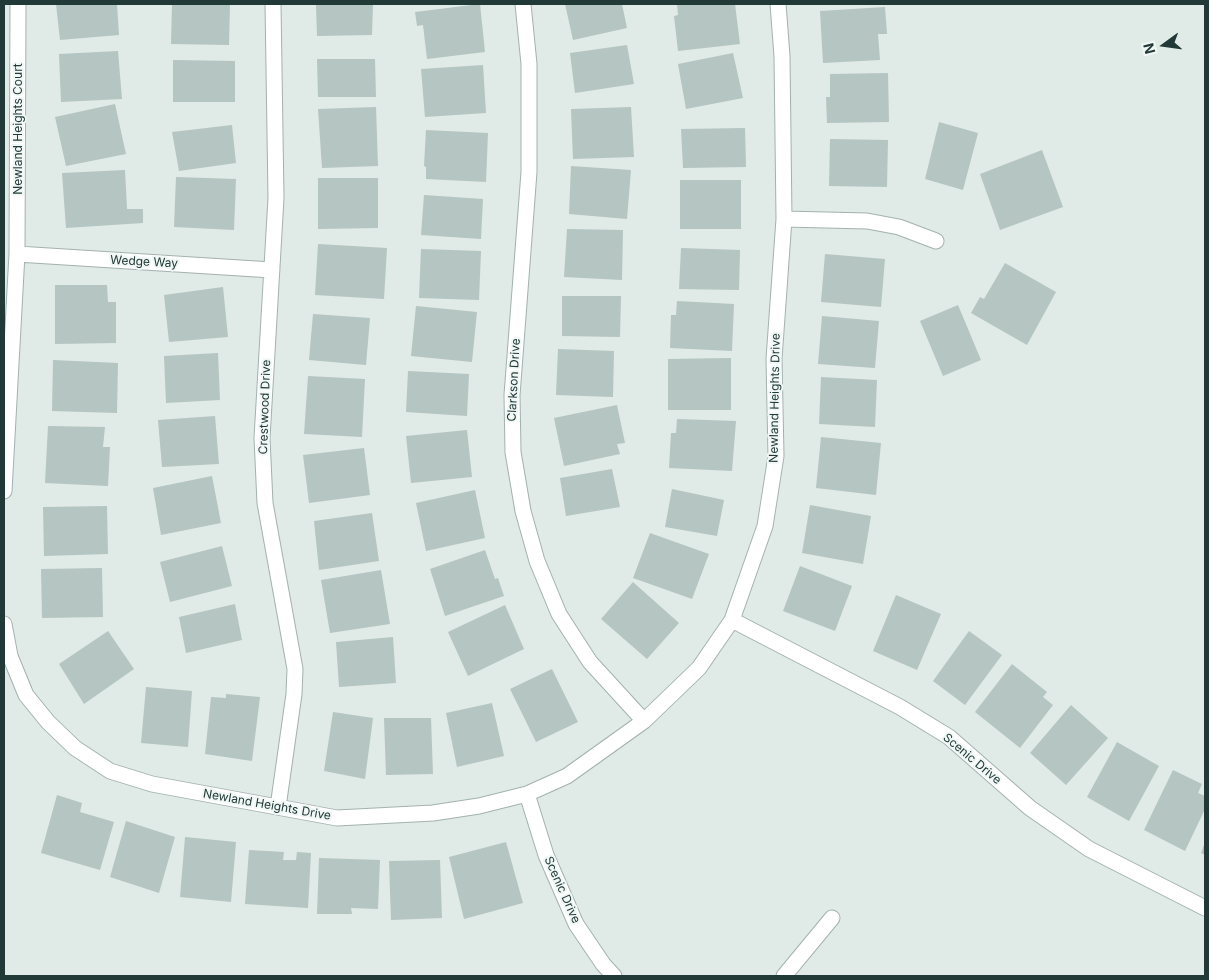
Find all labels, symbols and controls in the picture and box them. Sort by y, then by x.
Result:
north arrow [1139,20,1189,70]
text: N [1139,42,1159,56]
street label: Newland Heights Court [11,63,25,195]
street label: Wedge Way [110,253,178,271]
street label: Newland Heights Drive [767,333,783,463]
street label: Clarkson Drive [505,338,523,422]
street label: Crestwood Drive [256,359,274,455]
street label: Scenic Drive [940,730,1004,788]
street label: Newland Heights Drive [202,787,332,823]
street label: Scenic Drive [541,854,583,926]

